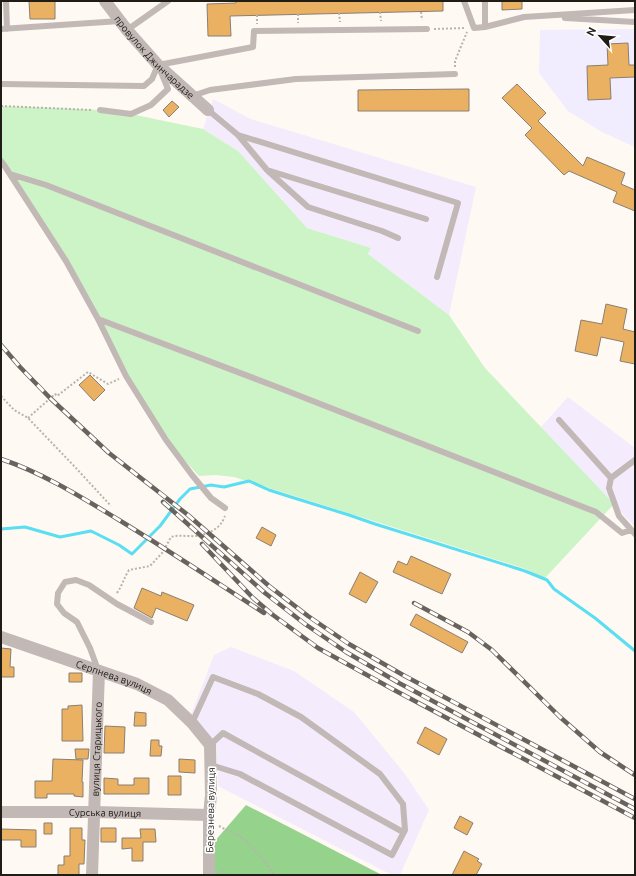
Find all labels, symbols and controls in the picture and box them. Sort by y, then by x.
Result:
street label: провулок Джинчарадзе [112,14,196,101]
north arrow [580,16,620,56]
text: N [584,25,598,38]
street label: Серпнева вулиця [74,658,154,697]
street label: вулиця Старицького [90,702,104,797]
street label: Березнева вулиця [204,767,217,853]
street label: Сурська вулиця [69,807,141,819]

